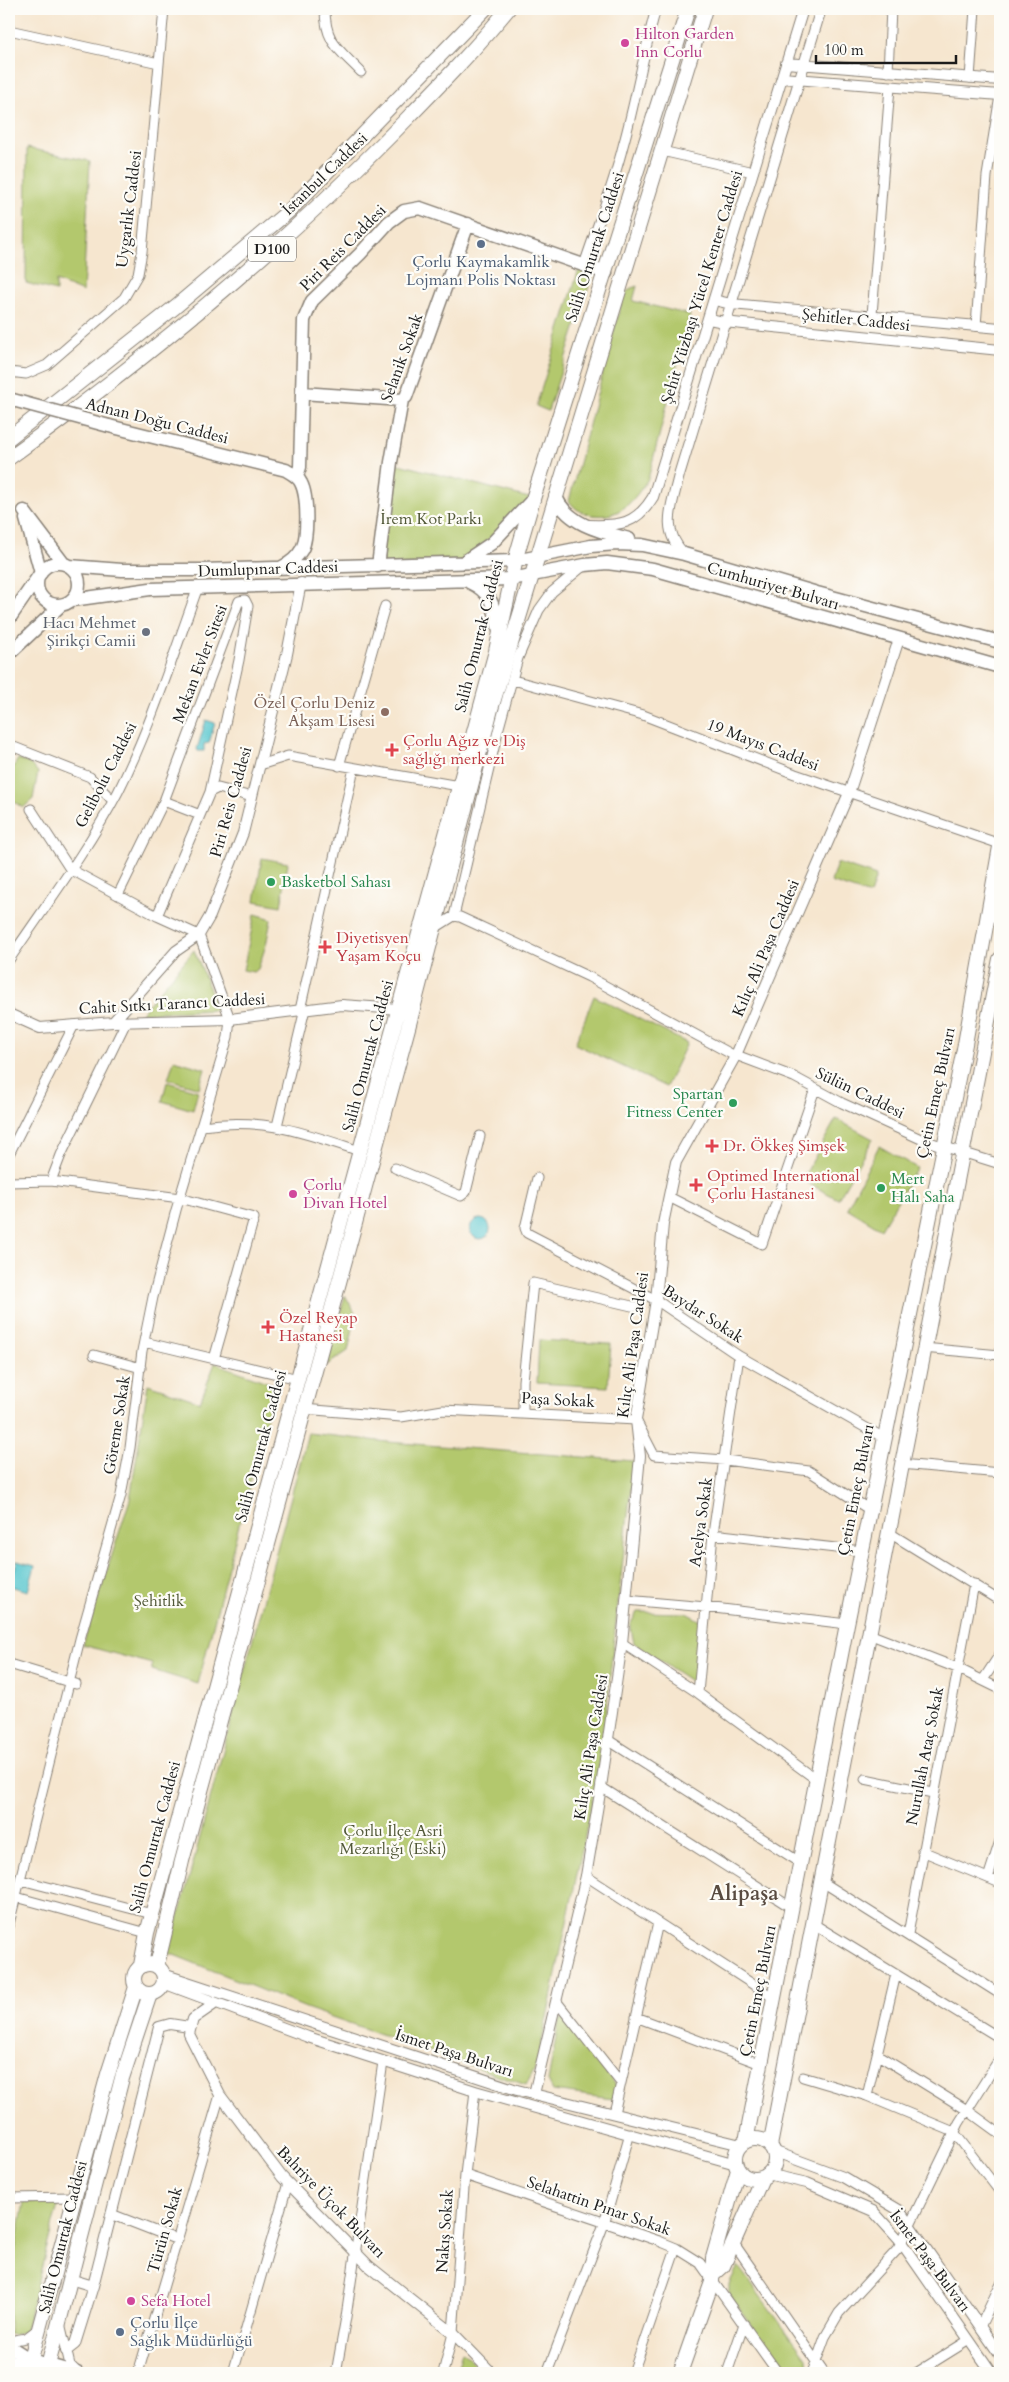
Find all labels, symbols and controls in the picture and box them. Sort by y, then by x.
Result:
place label: Hilton Garden Inn Corlu [635,23,734,63]
scale bar [816,32,956,64]
marker: Hilton Garden Inn Corlu [619,37,631,49]
text: 100 m [824,40,864,60]
street label: İstanbul Caddesi [277,127,373,220]
street label: Uygarlık Caddesi [111,149,147,269]
street label: Şehit Yüzbaşı Yücel Kenter Caddesi [656,167,748,406]
street label: Salih Omurtak Caddesi [560,169,630,325]
street label: Piri Reis Caddesi [295,199,392,296]
road number: D100 [248,236,296,262]
marker: Çorlu Kaymakamlık Lojmanı Polis Noktası [475,238,487,250]
place label: Çorlu Kaymakamlık Lojmanı Polis Noktası [406,251,557,291]
street label: Şehitler Caddesi [801,303,912,337]
street label: Selanik Sokak [376,310,428,406]
street label: Adnan Doğu Caddesi [83,393,231,449]
park label: İrem Kot Parkı [380,508,482,530]
street label: Dumlupınar Caddesi [197,556,339,582]
street label: Salih Omurtak Caddesi [449,557,509,715]
street label: Cumhuriyet Bulvarı [704,557,842,616]
street label: Mekan Evler Sitesi [167,601,233,726]
place label: Hacı Mehmet Şirikçi Camii [43,612,137,652]
marker: Hacı Mehmet Şirikçi Camii [140,626,152,638]
place label: Özel Çorlu Deniz Akşam Lisesi [254,692,376,732]
marker: Özel Çorlu Deniz Akşam Lisesi [379,706,391,718]
street label: 19 Mayıs Caddesi [704,713,823,777]
street label: Gelibolu Caddesi [70,718,142,832]
place label: Çorlu Ağız ve Diş sağlığı merkezi [403,730,526,770]
marker: Çorlu Ağız ve Diş sağlığı merkezi [385,743,399,757]
street label: Piri Reis Caddesi [205,744,257,860]
place label: Basketbol Sahası [281,871,392,893]
marker: Basketbol Sahası [265,876,277,888]
street label: Kılıç Ali Paşa Caddesi [727,876,805,1020]
place label: Diyetisyen Yaşam Koçu [336,927,422,967]
marker: Diyetisyen Yaşam Koçu [318,940,332,954]
street label: Salih Omurtak Caddesi [337,977,399,1135]
street label: Cahit Sıtkı Tarancı Caddesi [78,988,266,1020]
street label: Çetin Emeç Bulvarı [911,1025,961,1161]
street label: Sülün Caddesi [812,1062,909,1124]
place label: Spartan Fitness Center [626,1083,723,1123]
marker: Spartan Fitness Center [727,1097,739,1109]
place label: Dr. Ökkeş Şimşek [723,1135,846,1157]
marker: Dr. Ökkeş Şimşek [705,1139,719,1153]
place label: Optimed International Çorlu Hastanesi [707,1165,860,1205]
place label: Mert Halı Saha [891,1168,955,1208]
place label: Çorlu Divan Hotel [303,1174,387,1214]
marker: Optimed International Çorlu Hastanesi [689,1178,703,1192]
marker: Mert Halı Saha [875,1182,887,1194]
marker: Çorlu Divan Hotel [287,1188,299,1200]
street label: Kılıç Ali Paşa Caddesi [612,1270,654,1419]
street label: Baydar Sokak [658,1280,748,1349]
place label: Özel Reyap Hastanesi [279,1307,358,1347]
marker: Özel Reyap Hastanesi [261,1320,275,1334]
street label: Salih Omurtak Caddesi [230,1367,292,1525]
street label: Göreme Sokak [98,1373,136,1476]
street label: Paşa Sokak [521,1387,596,1413]
street label: Çetin Emeç Bulvarı [832,1422,880,1558]
street label: Açelya Sokak [684,1475,718,1568]
park label: Şehitlik [134,1590,185,1612]
street label: Kılıç Ali Paşa Caddesi [569,1672,613,1821]
street label: Nurullah Ataç Sokak [901,1684,949,1827]
street label: Salih Omurtak Caddesi [124,1758,186,1916]
park label: Çorlu İlçe Asri Mezarlığı (Eski) [339,1820,447,1860]
district label: Alipaşa [709,1879,779,1908]
street label: Çetin Emeç Bulvarı [734,1923,782,2059]
street label: İsmet Paşa Bulvarı [392,2024,516,2083]
street label: Bahriye Üçok Bulvarı [272,2141,391,2263]
street label: Salih Omurtak Caddesi [33,2158,93,2316]
street label: Selahattin Pınar Sokak [524,2171,674,2241]
street label: Türün Sokak [142,2184,188,2276]
street label: Nakış Sokak [431,2188,459,2274]
street label: İsmet Paşa Bulvarı [884,2205,976,2317]
place label: Sefa Hotel [141,2290,211,2312]
marker: Sefa Hotel [125,2295,137,2307]
place label: Çorlu İlçe Sağlık Müdürlüğü [130,2312,253,2352]
marker: Çorlu İlçe Sağlık Müdürlüğü [114,2326,126,2338]

